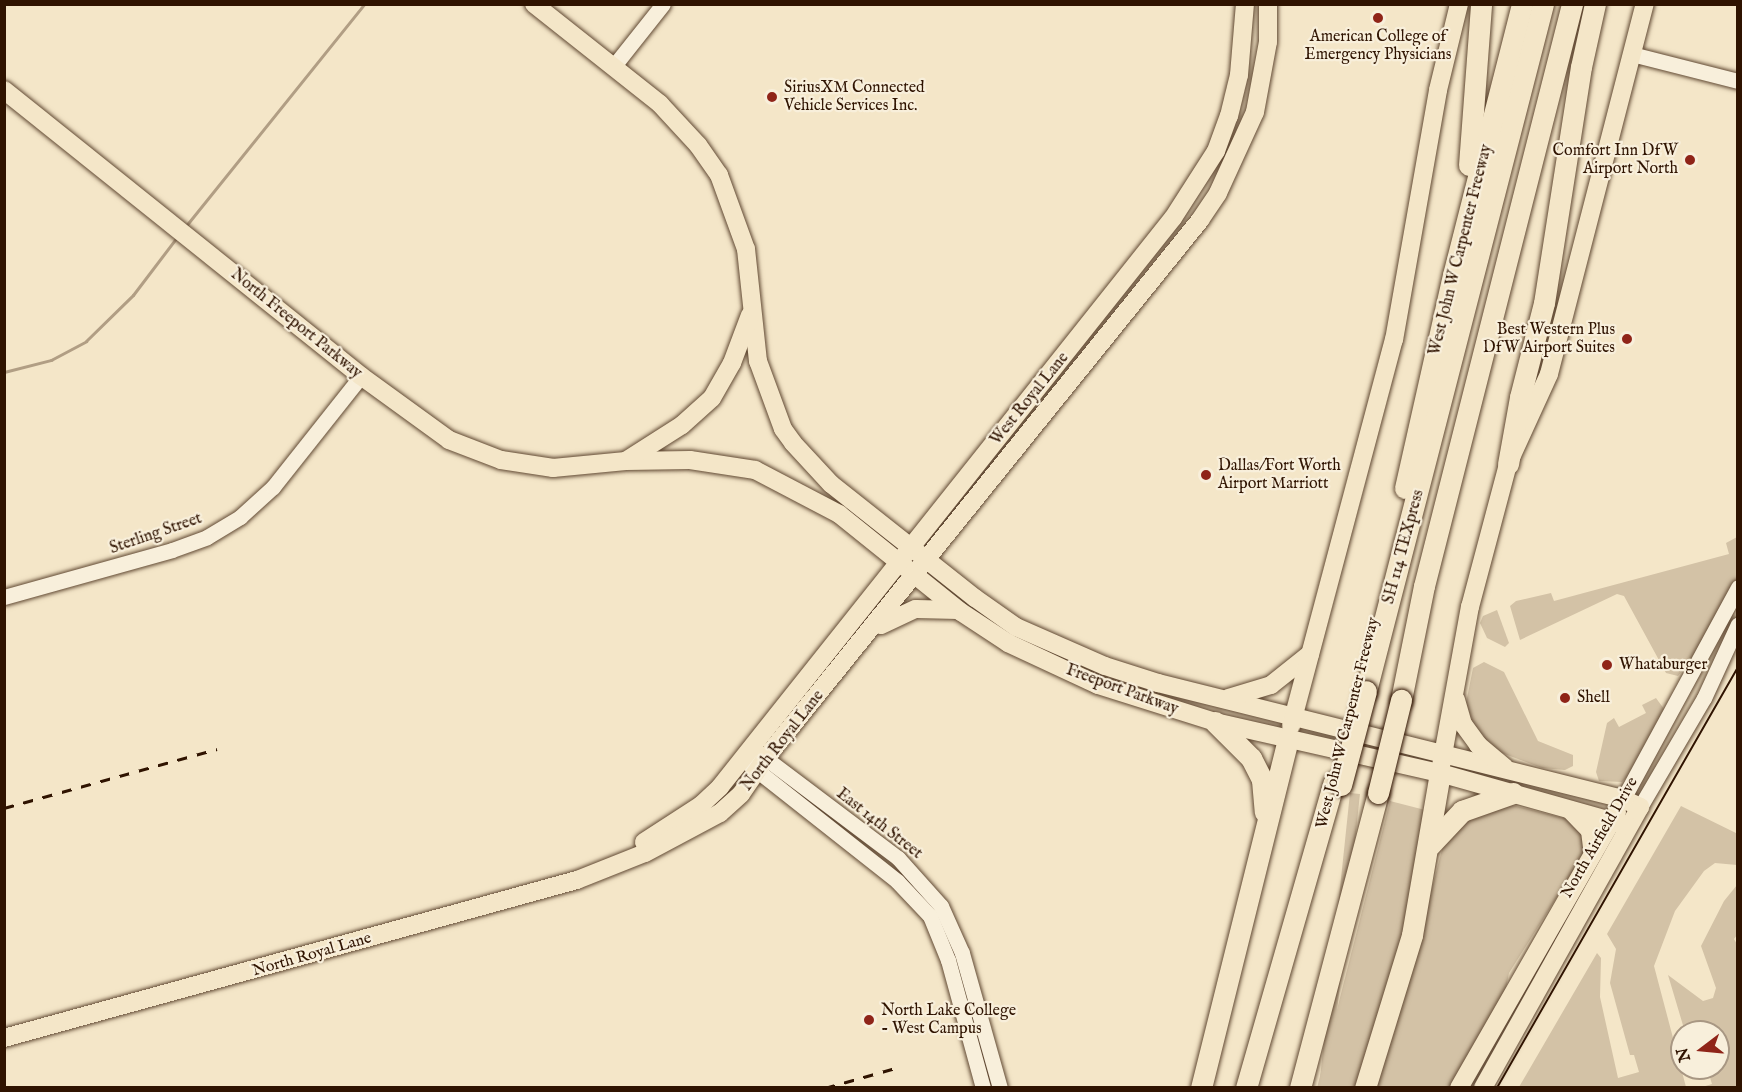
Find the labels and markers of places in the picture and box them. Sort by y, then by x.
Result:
marker: American College of Emergency Physicians [1371,11,1385,25]
place label: American College of Emergency Physicians [1305,27,1451,65]
place label: SiriusXM Connected Vehicle Services Inc. [784,78,925,116]
marker: SiriusXM Connected Vehicle Services Inc. [765,90,779,104]
place label: Comfort Inn DfW Airport North [1553,141,1678,179]
marker: Comfort Inn DfW Airport North [1683,153,1697,167]
place label: Best Western Plus DfW Airport Suites [1483,320,1615,358]
marker: Best Western Plus DfW Airport Suites [1620,332,1634,346]
place label: Dallas/Fort Worth Airport Marriott [1218,456,1341,494]
marker: Dallas/Fort Worth Airport Marriott [1199,468,1213,482]
place label: Whataburger [1619,655,1707,675]
marker: Whataburger [1600,658,1614,672]
place label: Shell [1577,688,1610,708]
marker: Shell [1558,691,1572,705]
place label: North Lake College - West Campus [881,1001,1016,1039]
marker: North Lake College - West Campus [862,1013,876,1027]

